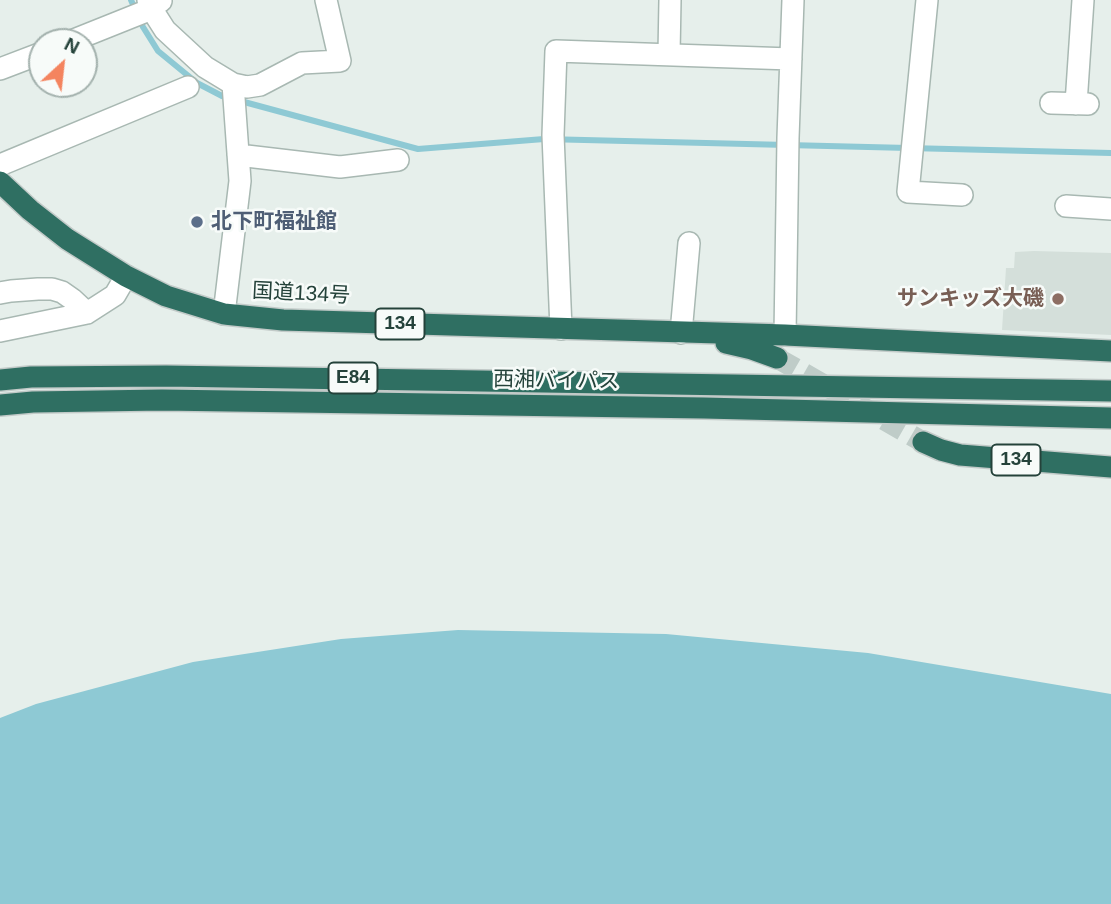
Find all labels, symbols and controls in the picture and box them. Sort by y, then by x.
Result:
north arrow [28,28,98,98]
text: N [61,33,83,58]
place label: 北下町福祉館 [211,209,337,235]
marker: 北下町福祉館 [189,214,205,230]
street label: 国道134号 [251,279,351,309]
place label: サンキッズ大磯 [897,286,1044,312]
marker: サンキッズ大磯 [1050,291,1066,307]
road number: 134 [376,308,424,340]
road number: E84 [328,362,378,394]
street label: 西湘バイパス [493,367,619,395]
road number: 134 [992,444,1040,475]

